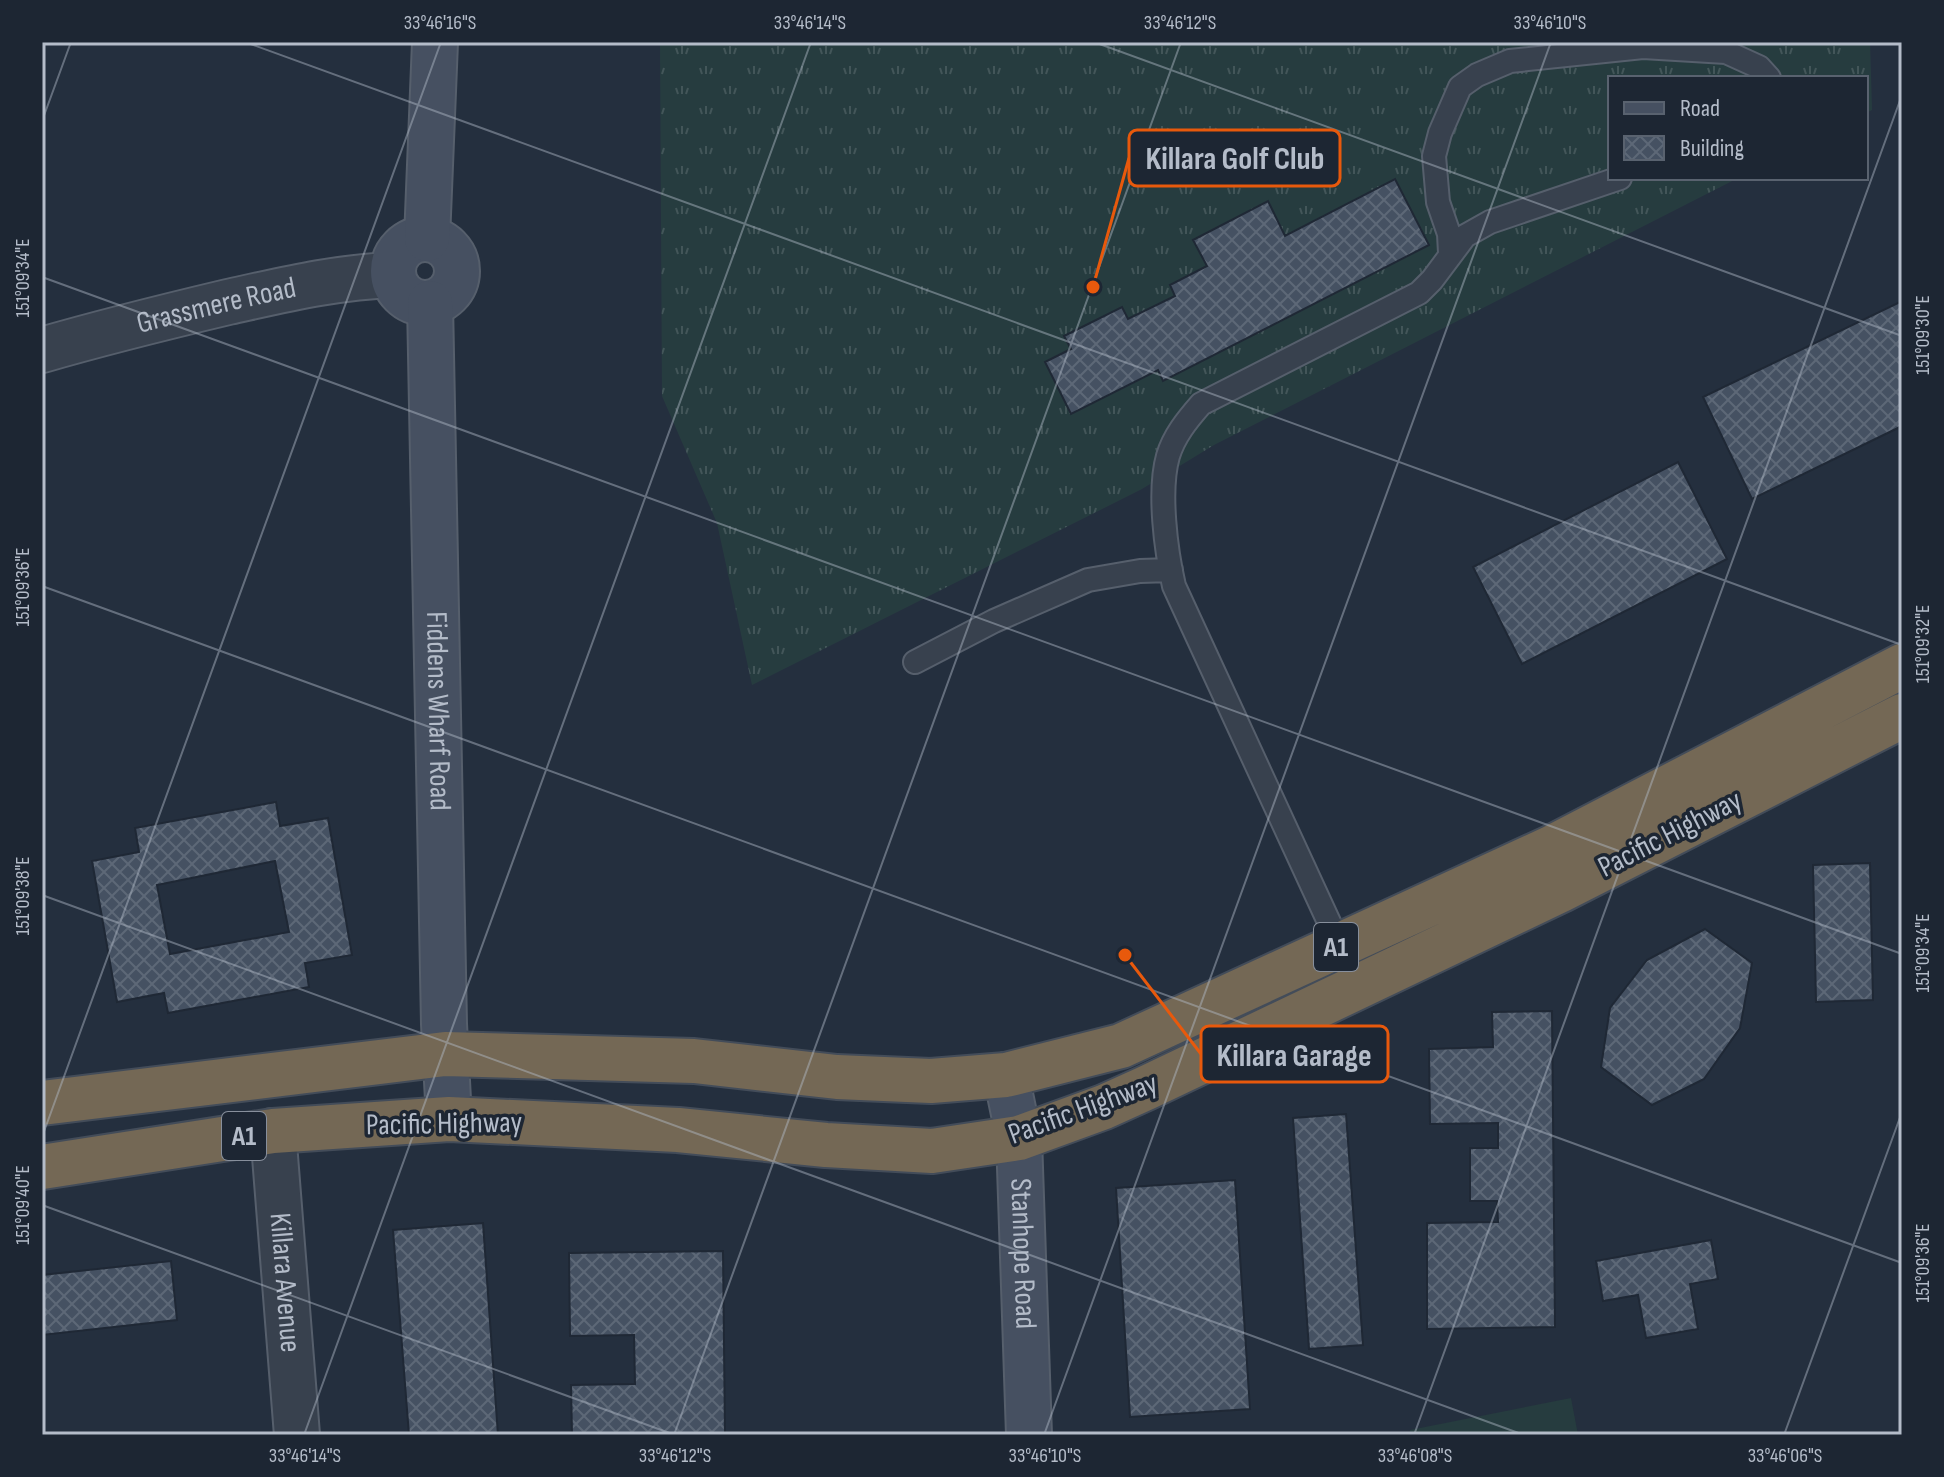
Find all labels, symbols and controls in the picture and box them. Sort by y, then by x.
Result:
text: 33°46'16"S [404,11,476,35]
text: 33°46'14"S [774,11,846,35]
text: 33°46'12"S [1144,11,1216,35]
text: 33°46'10"S [1514,11,1586,35]
legend [1608,76,1868,180]
text: Road [1680,94,1720,123]
callout: Killara Golf Club [1129,130,1340,186]
text: Building [1680,134,1744,163]
text: Killara Golf Club [1146,140,1324,179]
text: 151°09'34"E [11,239,35,317]
street label: Grassmere Road [133,270,299,342]
text: 151°09'30"E [1911,295,1935,375]
text: 151°09'36"E [11,547,35,627]
text: 151°09'32"E [1911,605,1935,683]
street label: Fiddens Wharf Road [418,611,458,811]
street label: Pacific Highway [1592,782,1748,886]
text: 151°09'38"E [11,856,35,936]
text: 151°09'34"E [1911,914,1935,992]
road number: A1 [1314,923,1358,971]
callout: Killara Garage [1201,1026,1388,1082]
text: Killara Garage [1216,1037,1372,1076]
street label: Pacific Highway [1003,1065,1163,1153]
street label: Pacific Highway [366,1105,523,1143]
road number: A1 [222,1112,266,1160]
text: 151°09'40"E [11,1165,35,1245]
street label: Stanhope Road [1002,1178,1043,1330]
street label: Killara Avenue [262,1211,308,1354]
text: 151°09'36"E [1911,1223,1935,1303]
text: 33°46'14"S [269,1444,341,1468]
text: 33°46'12"S [639,1444,711,1468]
text: 33°46'10"S [1009,1444,1081,1468]
text: 33°46'08"S [1378,1444,1452,1468]
text: 33°46'06"S [1748,1444,1822,1468]

